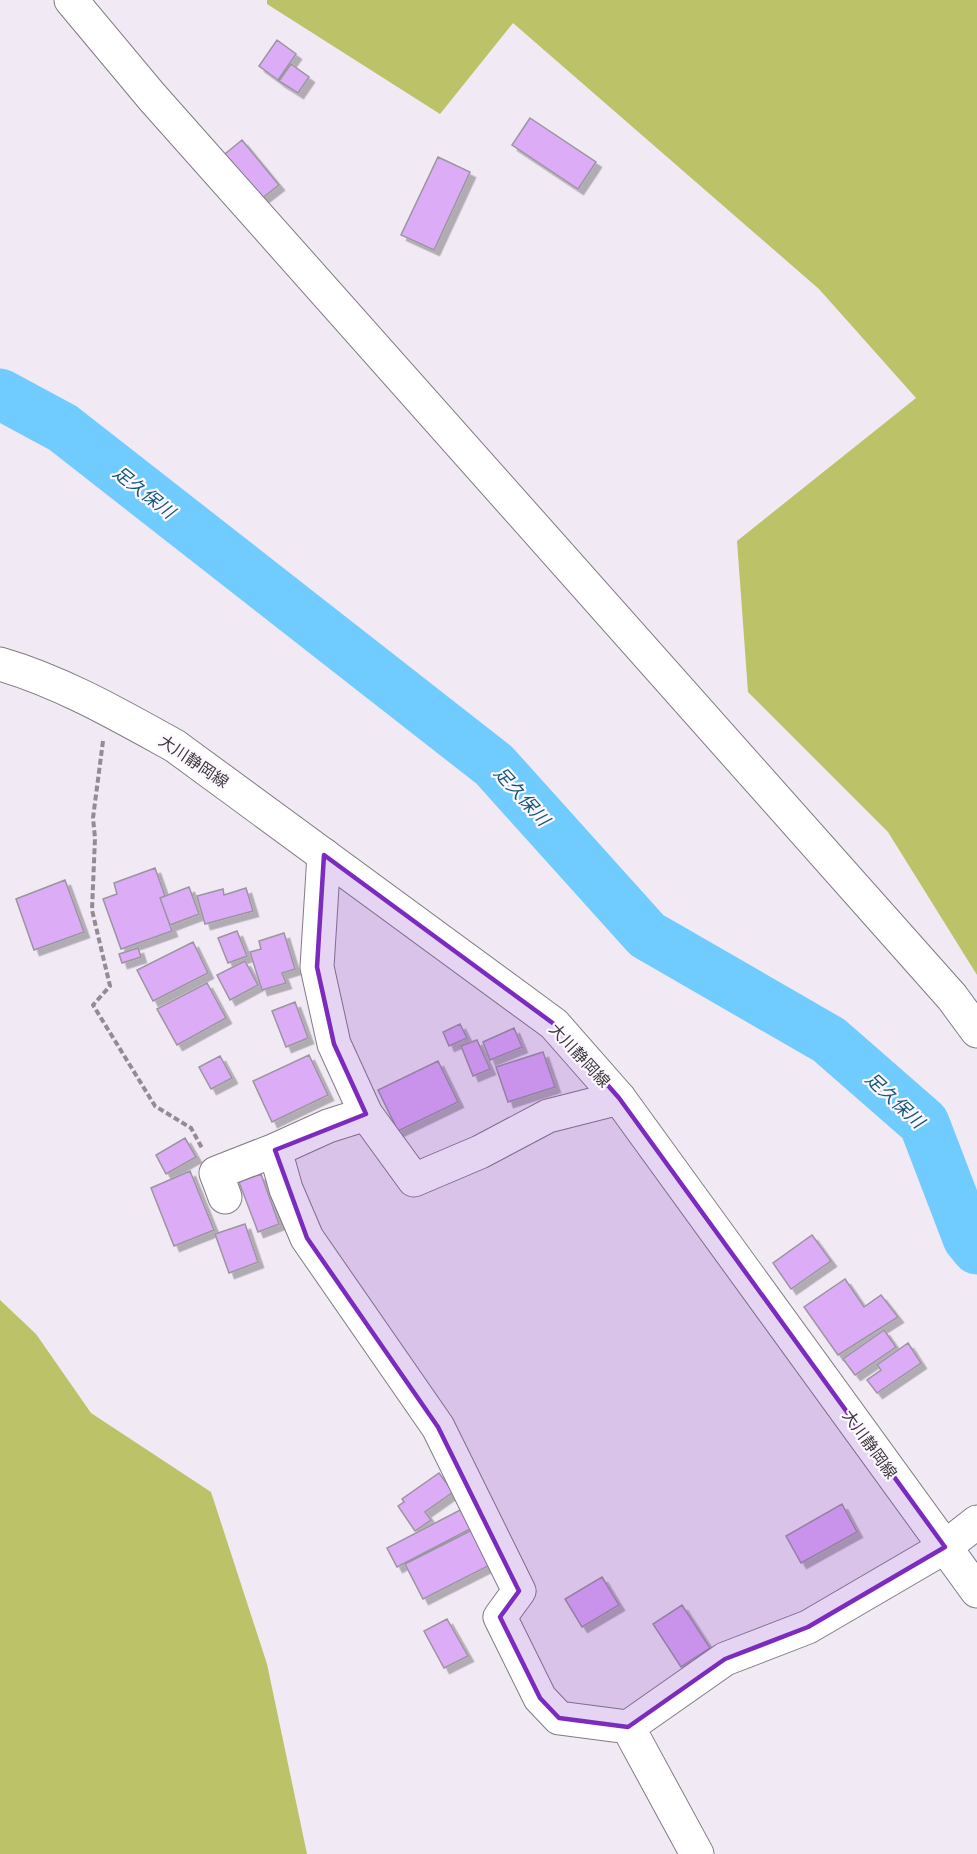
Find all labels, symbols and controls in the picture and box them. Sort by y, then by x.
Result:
water label: 足久保川 [109,461,181,524]
street label: 大川静岡線 [155,730,233,792]
water label: 足久保川 [489,762,556,832]
street label: 大川静岡線 [545,1019,615,1091]
water label: 足久保川 [861,1067,931,1134]
street label: 大川静岡線 [838,1406,902,1482]

